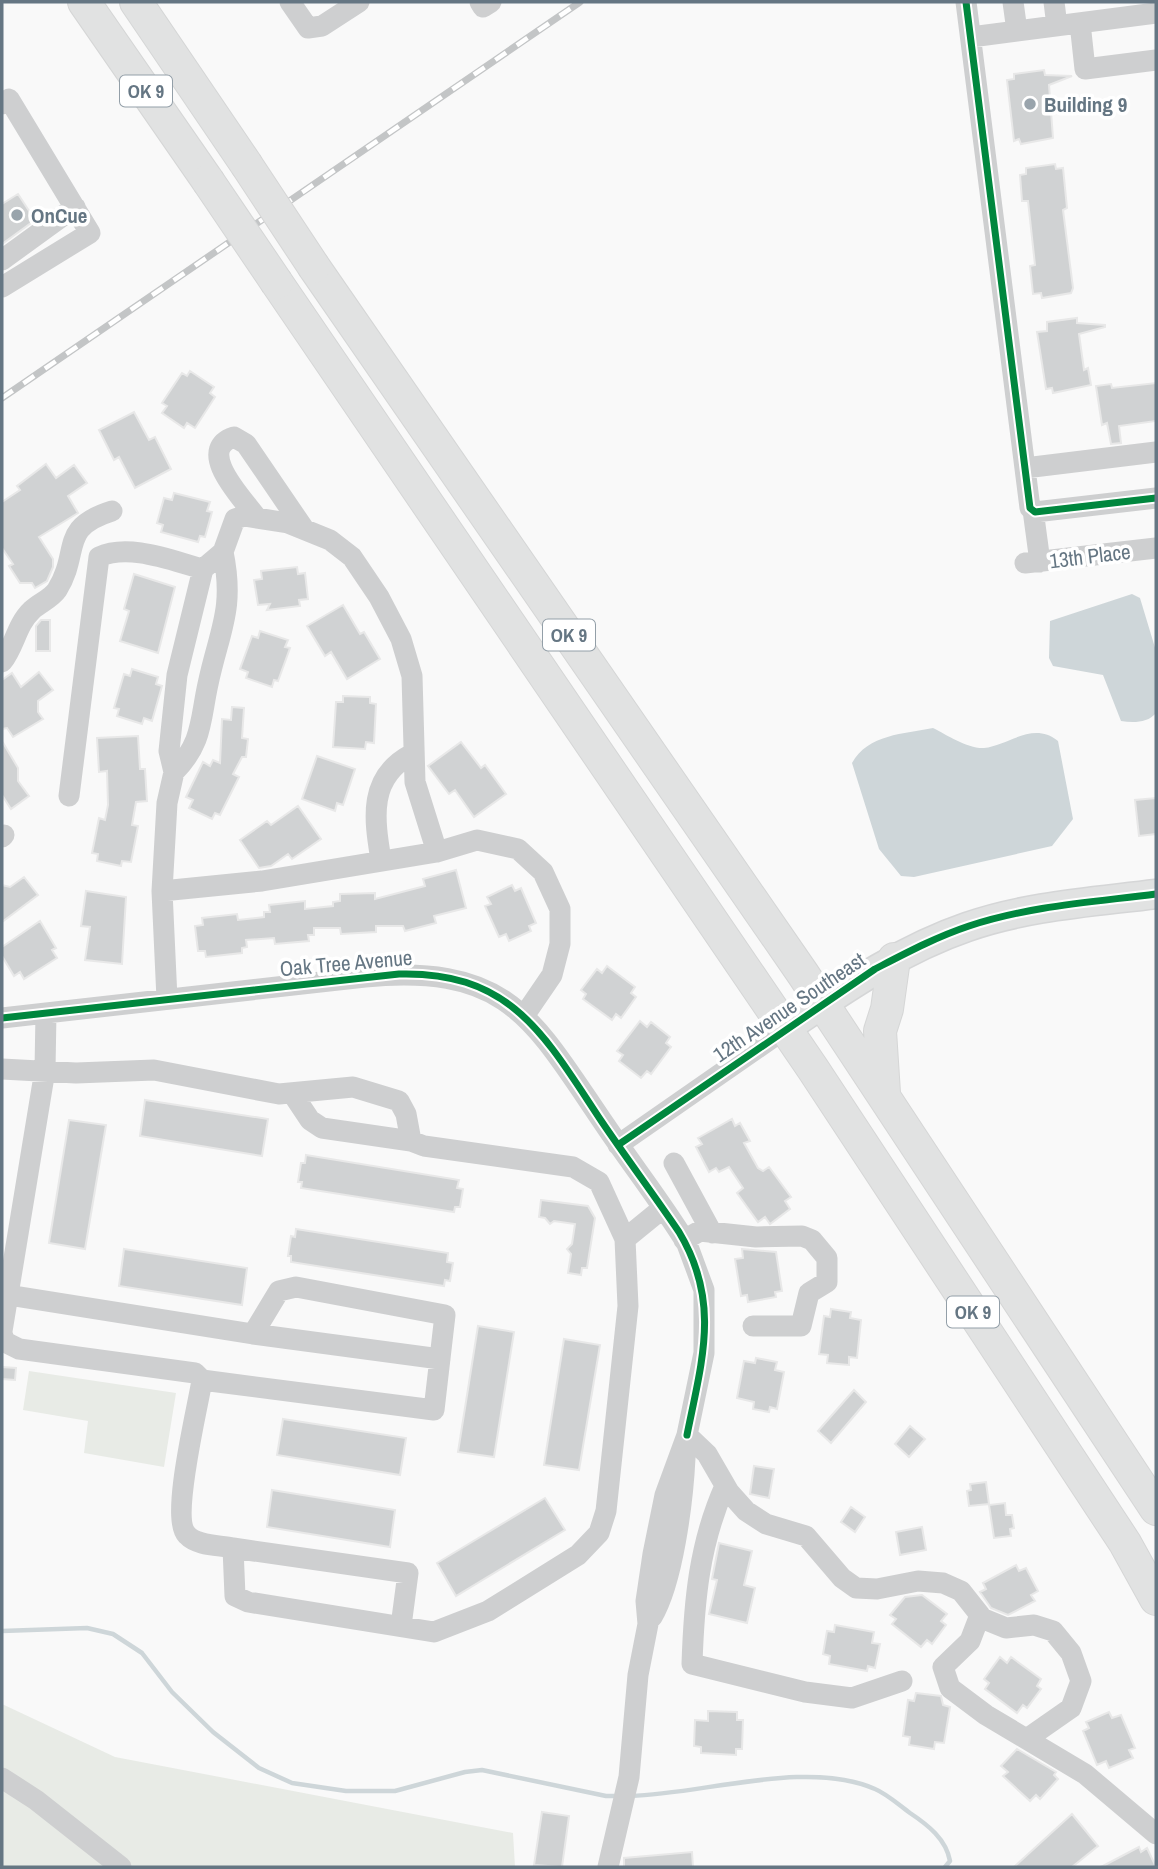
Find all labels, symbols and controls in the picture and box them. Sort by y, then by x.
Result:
road number: OK 9 [120,76,172,106]
place label: Building 9 [1044,90,1127,119]
marker: Building 9 [1022,96,1038,112]
place label: OnCue [31,201,87,230]
marker: OnCue [9,207,25,223]
street label: 13th Place [1048,537,1132,575]
road number: OK 9 [543,620,595,650]
street label: Oak Tree Avenue [279,943,413,983]
street label: 12th Avenue Southeast [707,945,871,1069]
road number: OK 9 [947,1296,999,1328]

